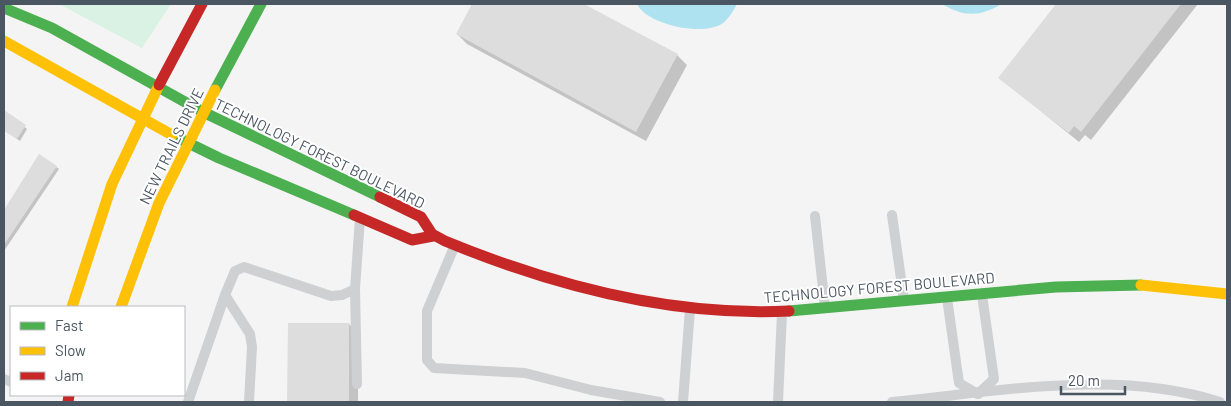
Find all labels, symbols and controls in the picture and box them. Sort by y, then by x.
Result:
street label: NEW TRAILS DRIVE [135,85,207,207]
street label: TECHNOLOGY FOREST BOULEVARD [212,94,428,212]
street label: TECHNOLOGY FOREST BOULEVARD [763,268,995,306]
legend [10,306,185,396]
text: Fast [55,316,83,334]
text: Slow [55,341,86,359]
scale bar [1061,364,1125,396]
text: Jam [55,366,84,384]
text: 20 m [1068,371,1100,389]

